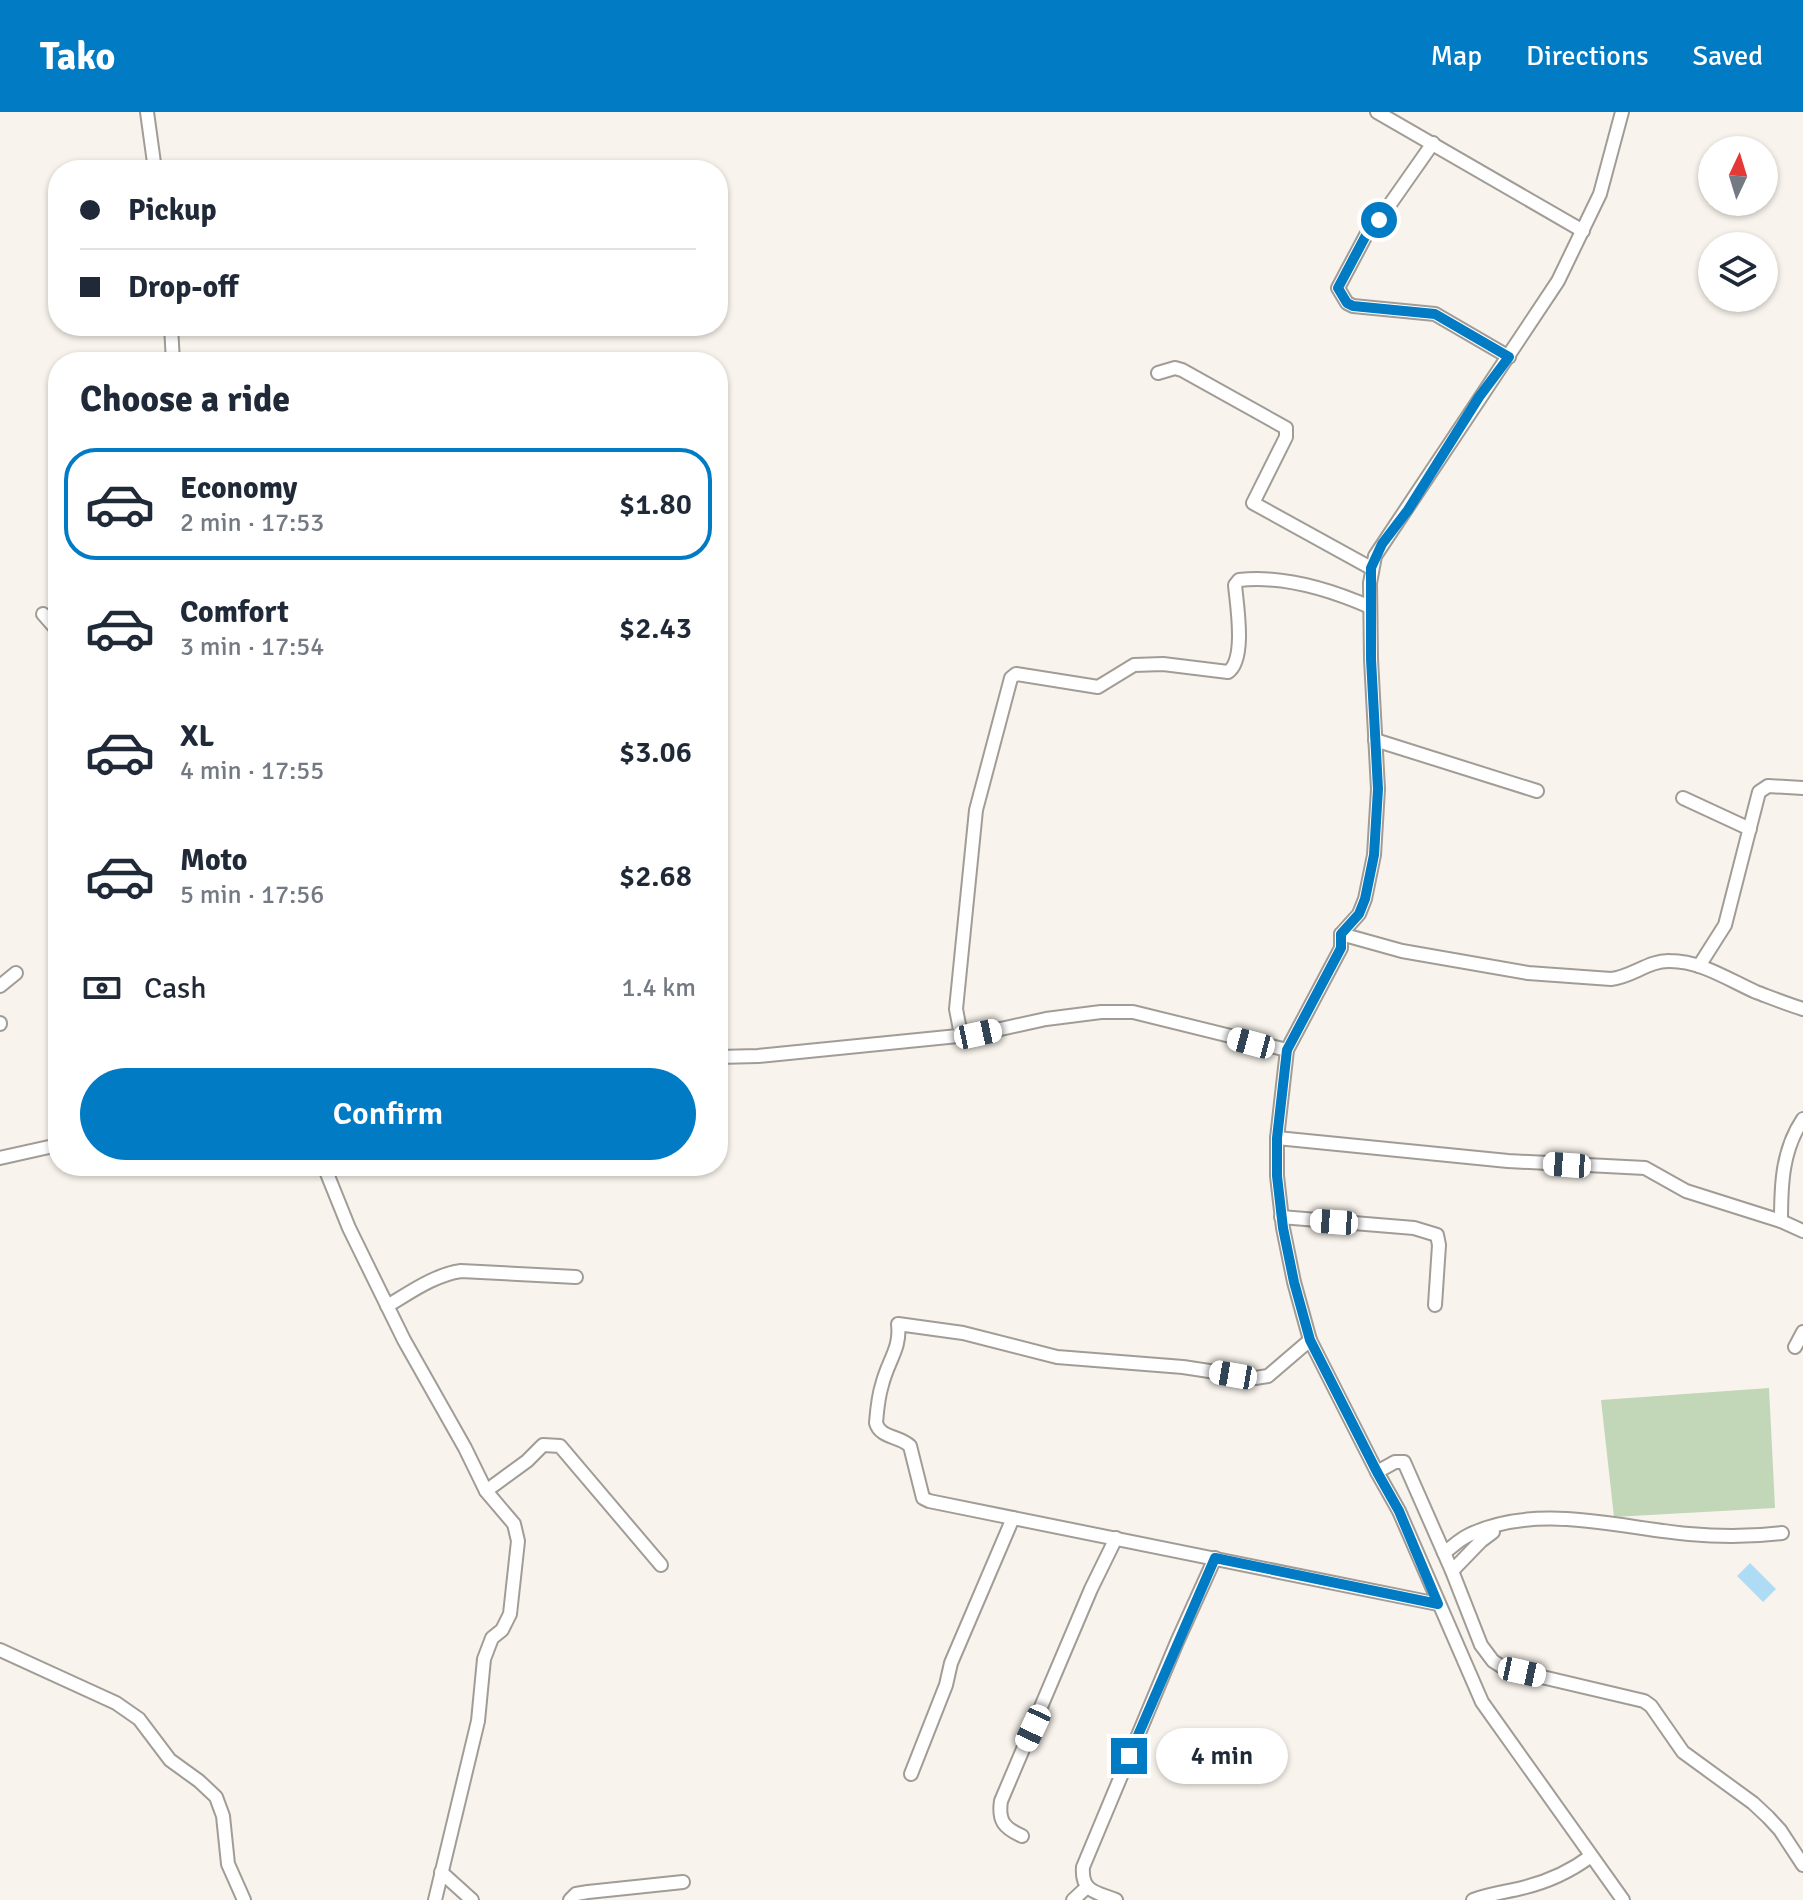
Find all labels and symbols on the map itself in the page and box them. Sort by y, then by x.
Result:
north arrow [1698,136,1778,216]
route start [1361,202,1397,238]
car [952,1017,1004,1051]
car [1225,1025,1277,1061]
car [1542,1151,1592,1179]
car [1309,1208,1359,1236]
car [1207,1359,1259,1391]
car [1496,1655,1548,1689]
car [1012,1701,1054,1755]
callout: 4 min [1157,1728,1289,1784]
route end [1111,1738,1147,1774]

